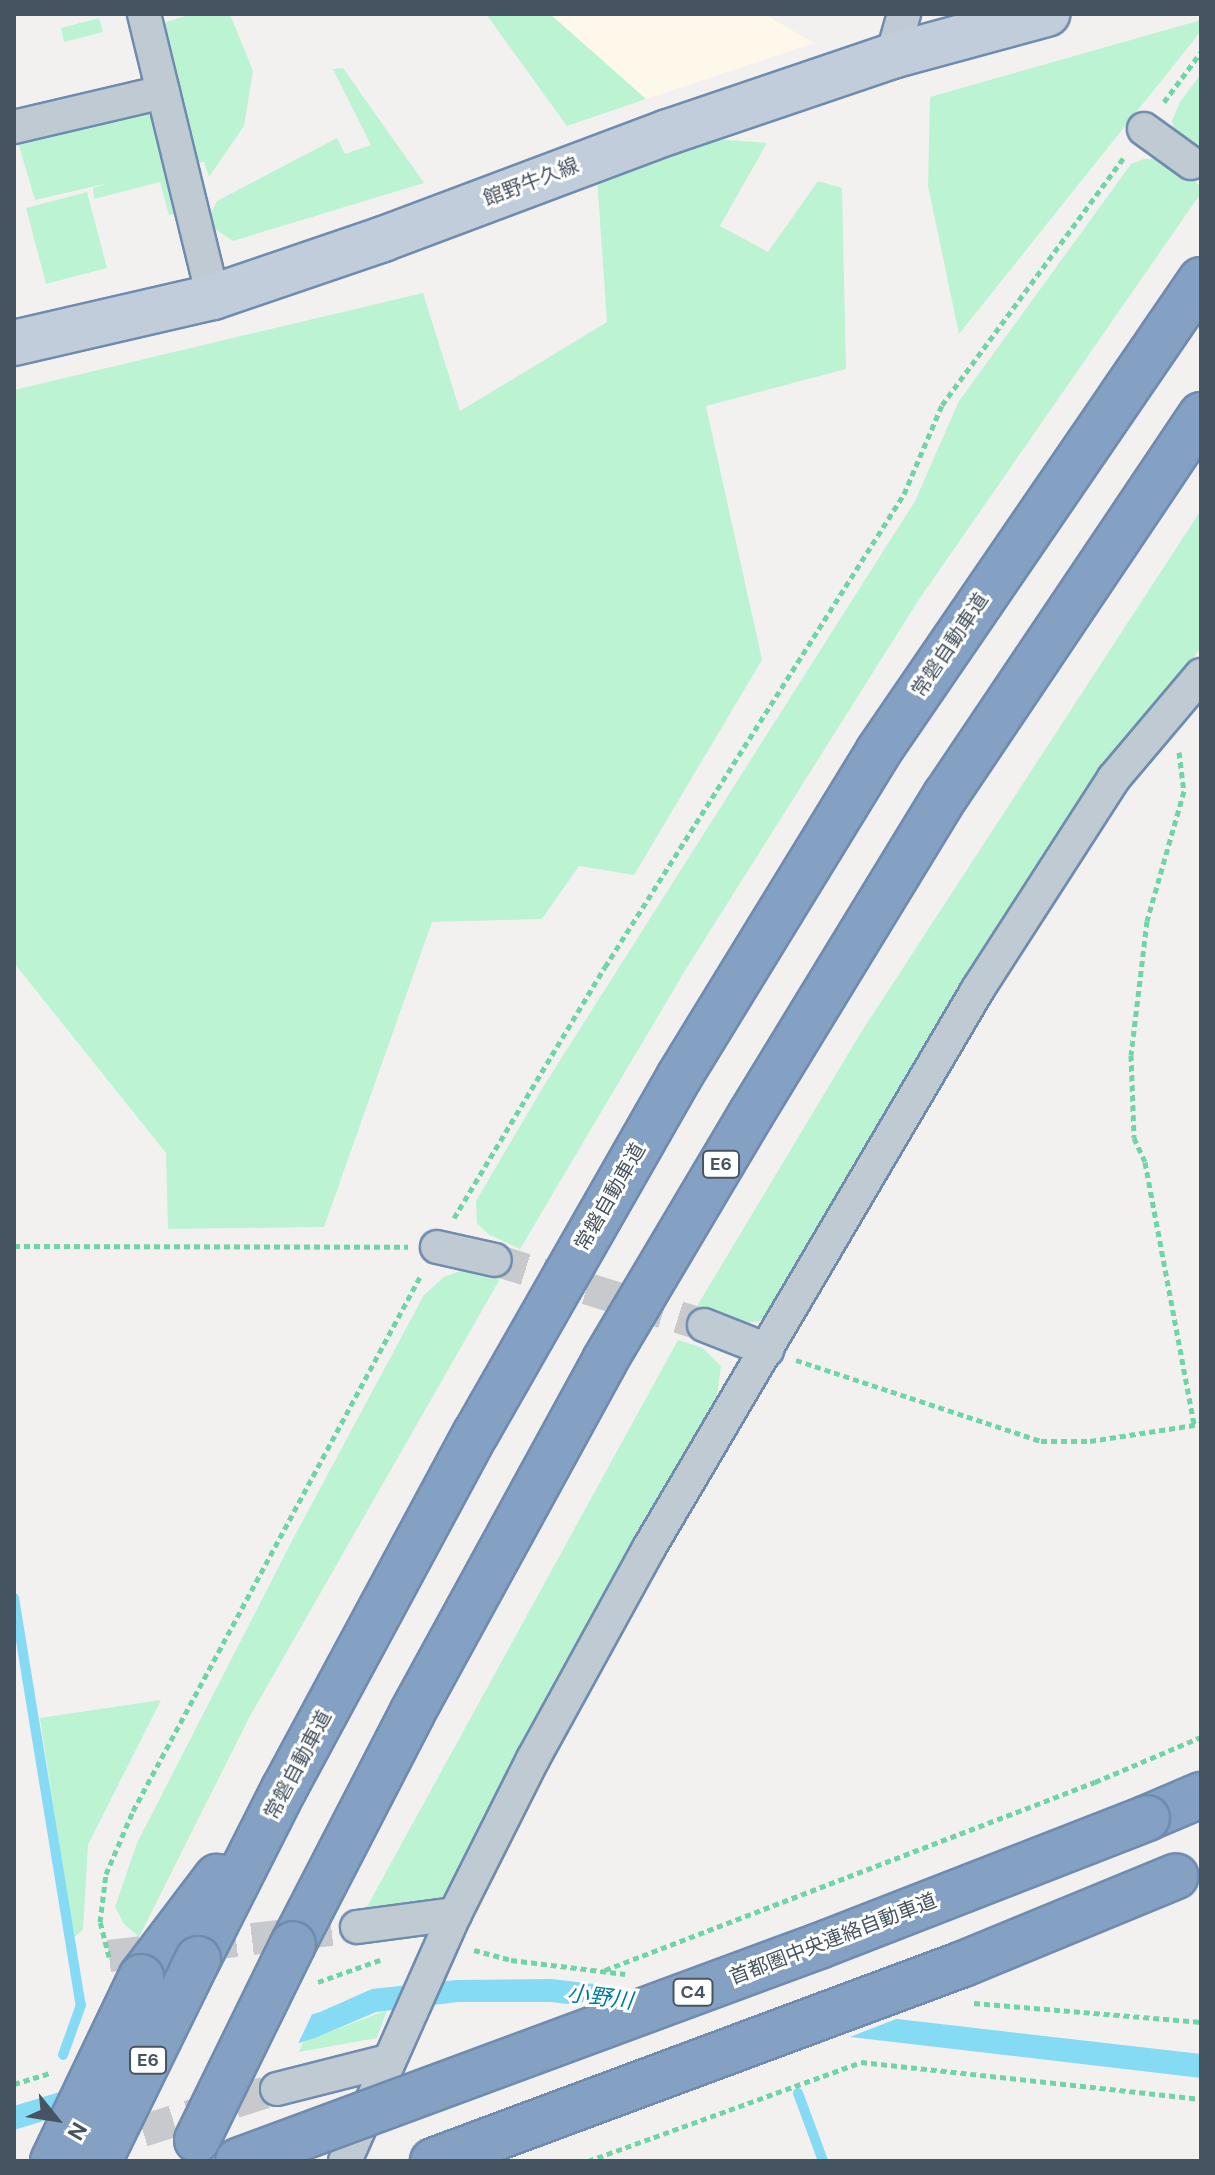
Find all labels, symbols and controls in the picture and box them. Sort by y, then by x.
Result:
street label: 館野牛久線 [480,153,582,211]
street label: 常磐自動車道 [907,589,993,701]
street label: 常磐自動車道 [570,1139,650,1255]
road number: E6 [701,1150,741,1178]
street label: 常磐自動車道 [259,1706,337,1824]
street label: 首都圏中央連絡自動車道 [726,1888,940,1990]
road number: C4 [671,1978,715,2006]
water label: 小野川 [566,1980,634,2014]
road number: E6 [128,2046,168,2074]
north arrow [16,2079,96,2159]
text: N [61,2117,94,2145]

